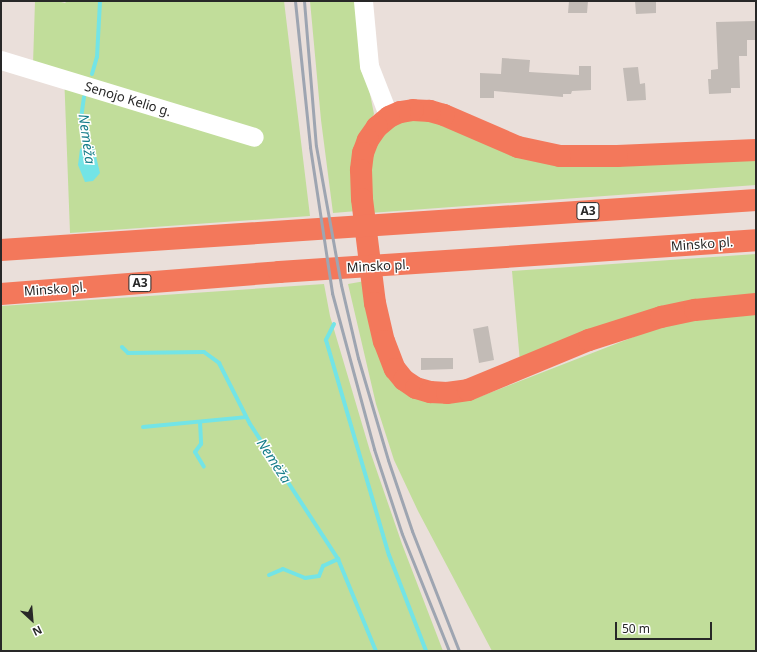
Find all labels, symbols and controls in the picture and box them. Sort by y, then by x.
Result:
street label: Senojo Kelio g. [83,78,173,120]
water label: Nemėža [75,113,99,165]
road number: A3 [576,201,600,221]
street label: Minsko pl. [670,234,734,254]
street label: Minsko pl. [346,257,410,275]
road number: A3 [128,273,152,293]
street label: Minsko pl. [23,279,87,299]
water label: Nemėža [253,435,295,487]
north arrow [12,600,52,640]
scale bar [617,614,714,640]
text: 50 m [622,620,650,637]
text: N [30,623,45,640]

